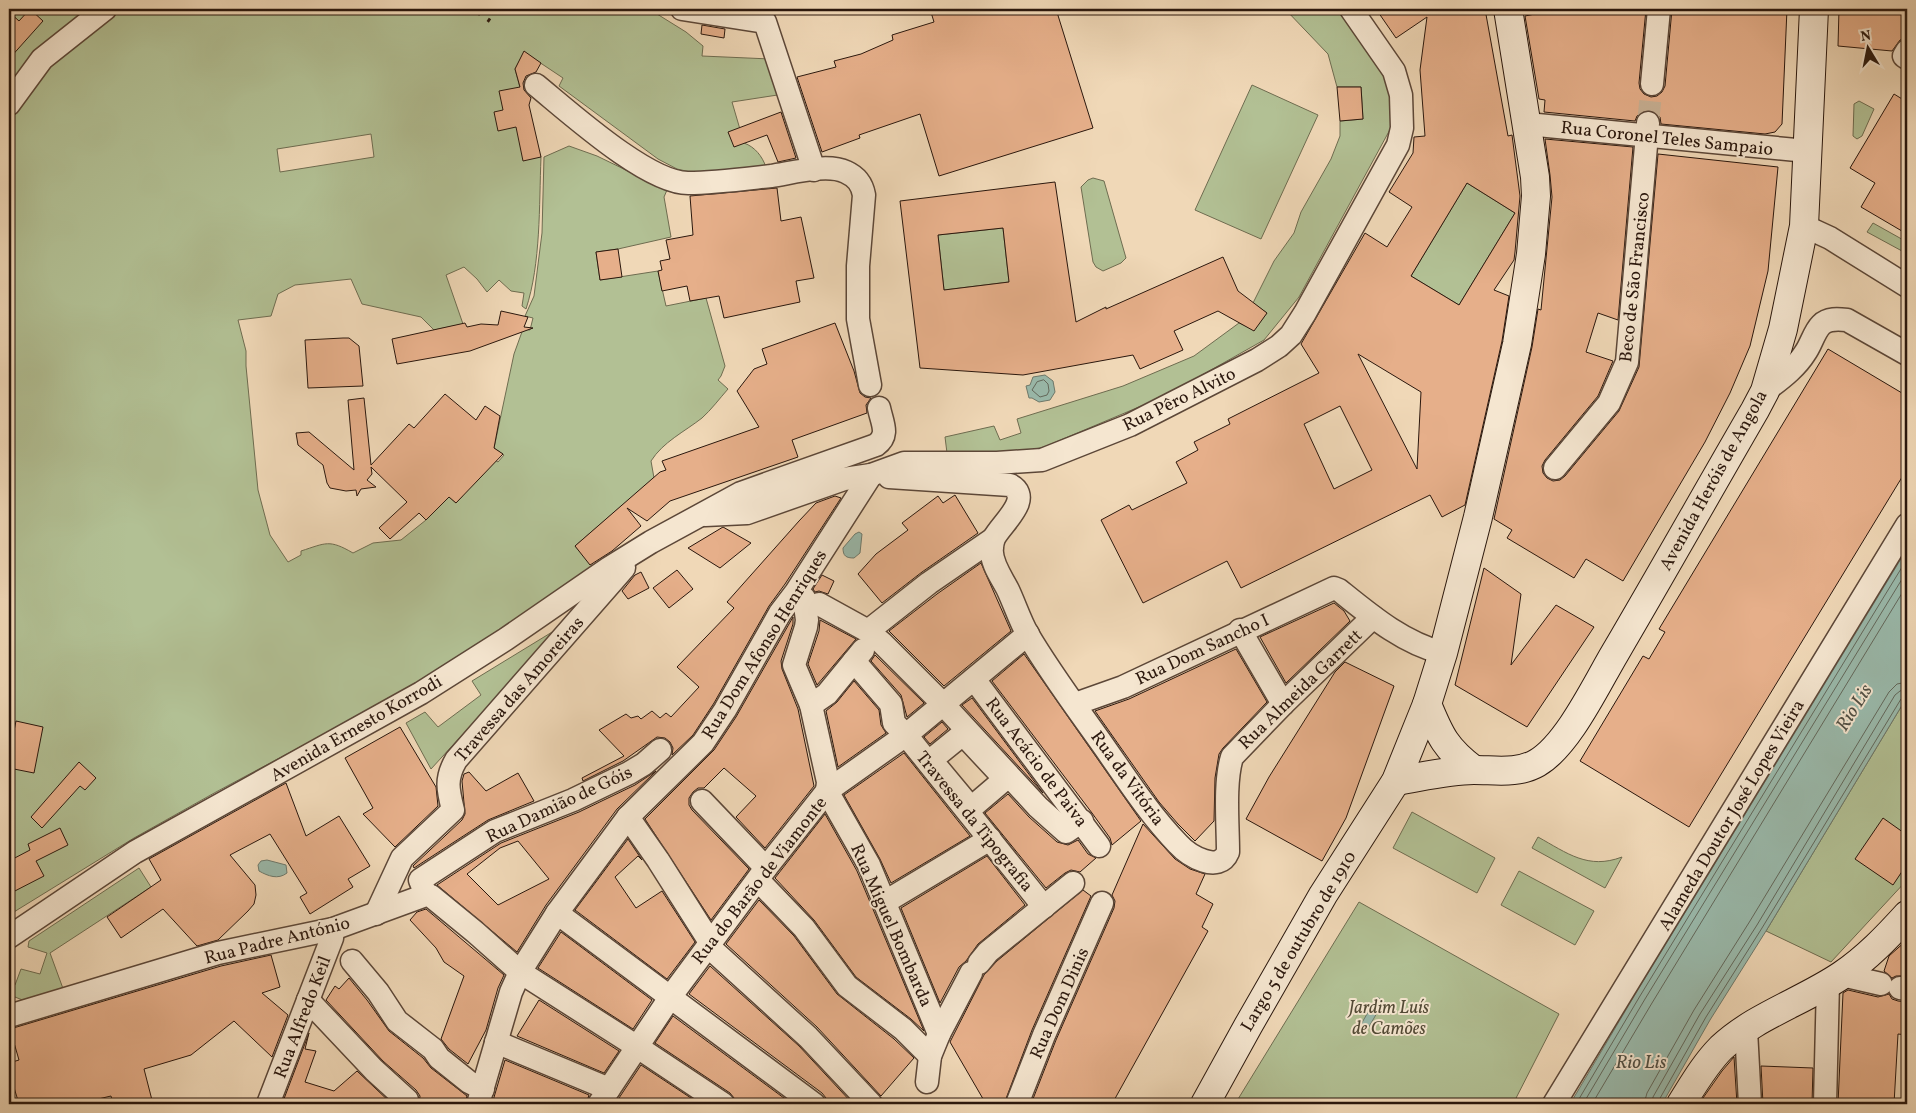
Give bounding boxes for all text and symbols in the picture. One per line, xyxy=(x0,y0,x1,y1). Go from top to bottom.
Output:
north arrow xyxy=(1844,22,1894,72)
text: N xyxy=(1859,26,1873,47)
street label: Rua Coronel Teles Sampaio xyxy=(1559,116,1774,163)
street label: Beco de São Francisco xyxy=(1614,191,1657,363)
street label: Rua Pêro Alvito xyxy=(1119,362,1240,439)
street label: Avenida Heróis de Angola xyxy=(1654,386,1774,576)
street label: Rua Dom Afonso Henriques xyxy=(697,545,834,744)
street label: Rua Dom Sancho I xyxy=(1132,608,1274,692)
street label: Travessa das Amoreiras xyxy=(450,612,591,768)
street label: Rua Almeida Garrett xyxy=(1233,624,1369,756)
street label: Avenida Ernesto Korrodi xyxy=(266,670,447,789)
water label: Rio Lis xyxy=(1830,680,1879,736)
street label: Rua Acácio de Paiva xyxy=(979,693,1093,833)
street label: Alameda Doutor José Lopes Vieira xyxy=(1653,695,1811,936)
street label: Rua da Vitória xyxy=(1084,726,1170,831)
street label: Travessa da Tipografia xyxy=(909,746,1039,898)
street label: Rua Damião de Góis xyxy=(482,760,637,850)
street label: Rua do Barão de Viamonte xyxy=(687,792,834,970)
street label: Rua Miguel Bombarda xyxy=(843,840,938,1011)
street label: Largo 5 de outubro de 1910 xyxy=(1235,847,1363,1037)
street label: Rua Padre António xyxy=(202,911,353,972)
street label: Rua Dom Dinis xyxy=(1025,944,1096,1063)
street label: Rua Alfredo Keil xyxy=(269,953,338,1082)
park label: Jardim Luís de Camões xyxy=(1347,996,1430,1042)
water label: Rio Lis xyxy=(1616,1050,1666,1076)

